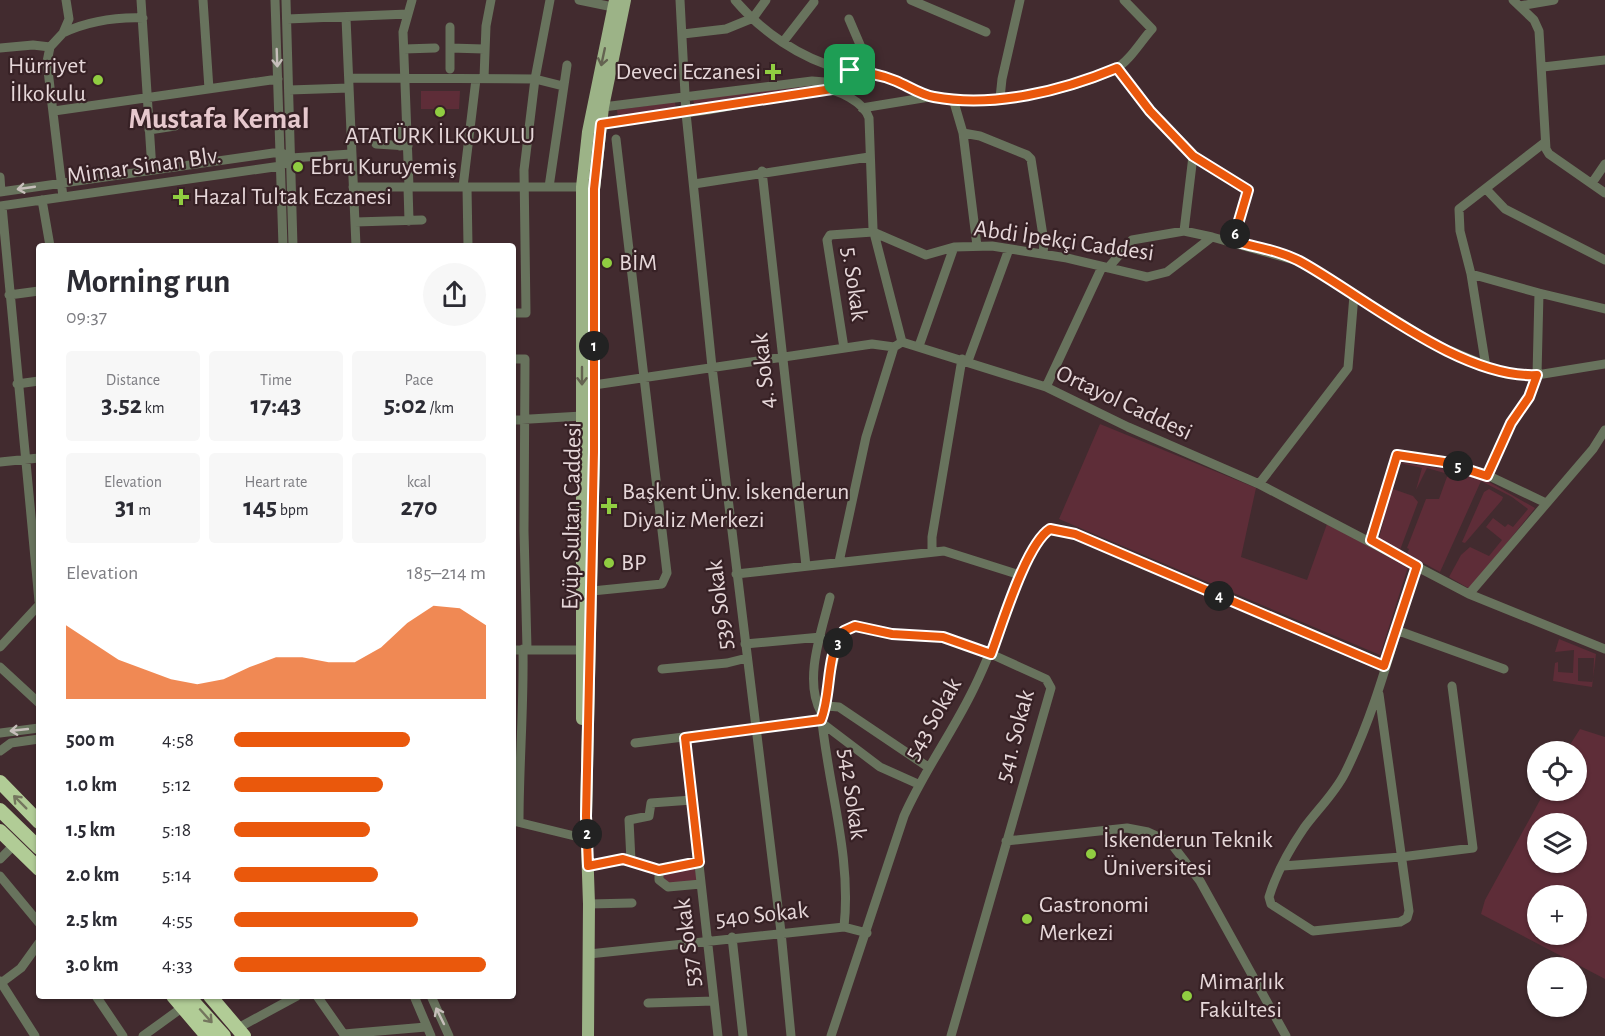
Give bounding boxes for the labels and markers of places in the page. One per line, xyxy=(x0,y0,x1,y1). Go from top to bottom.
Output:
pin xyxy=(824,44,875,95)
place label: Hürriyet İlkokulu xyxy=(8,54,86,106)
place label: Deveci Eczanesi xyxy=(615,60,761,84)
marker: Deveci Eczanesi xyxy=(766,65,780,79)
marker: Hürriyet İlkokulu xyxy=(91,73,105,87)
marker: ATATÜRK İLKOKULU xyxy=(433,105,447,119)
place label: ATATÜRK İLKOKULU xyxy=(345,123,535,148)
place label: Ebru Kuruyemiş xyxy=(310,155,457,179)
marker: Ebru Kuruyemiş xyxy=(291,160,305,174)
place label: Hazal Tultak Eczanesi xyxy=(193,185,392,209)
marker: Hazal Tultak Eczanesi xyxy=(174,190,188,204)
pin: 6 xyxy=(1220,219,1250,249)
place label: BİM xyxy=(619,250,657,275)
marker: BİM xyxy=(600,256,614,270)
pin: 1 xyxy=(579,331,609,361)
pin: 5 xyxy=(1443,451,1473,481)
place label: Başkent Ünv. İskenderun Diyaliz Merkezi xyxy=(622,479,849,532)
marker: Başkent Ünv. İskenderun Diyaliz Merkezi xyxy=(600,497,618,515)
place label: BP xyxy=(621,551,646,575)
marker: BP xyxy=(602,556,616,570)
pin: 4 xyxy=(1204,581,1234,611)
pin: 3 xyxy=(823,628,853,658)
pin: 2 xyxy=(572,819,602,849)
place label: İskenderun Teknik Üniversitesi xyxy=(1103,827,1273,880)
marker: İskenderun Teknik Üniversitesi xyxy=(1084,847,1098,861)
place label: Gastronomi Merkezi xyxy=(1039,893,1149,945)
marker: Gastronomi Merkezi xyxy=(1020,912,1034,926)
place label: Mimarlık Fakültesi xyxy=(1199,970,1284,1022)
marker: Mimarlık Fakültesi xyxy=(1180,989,1194,1003)

